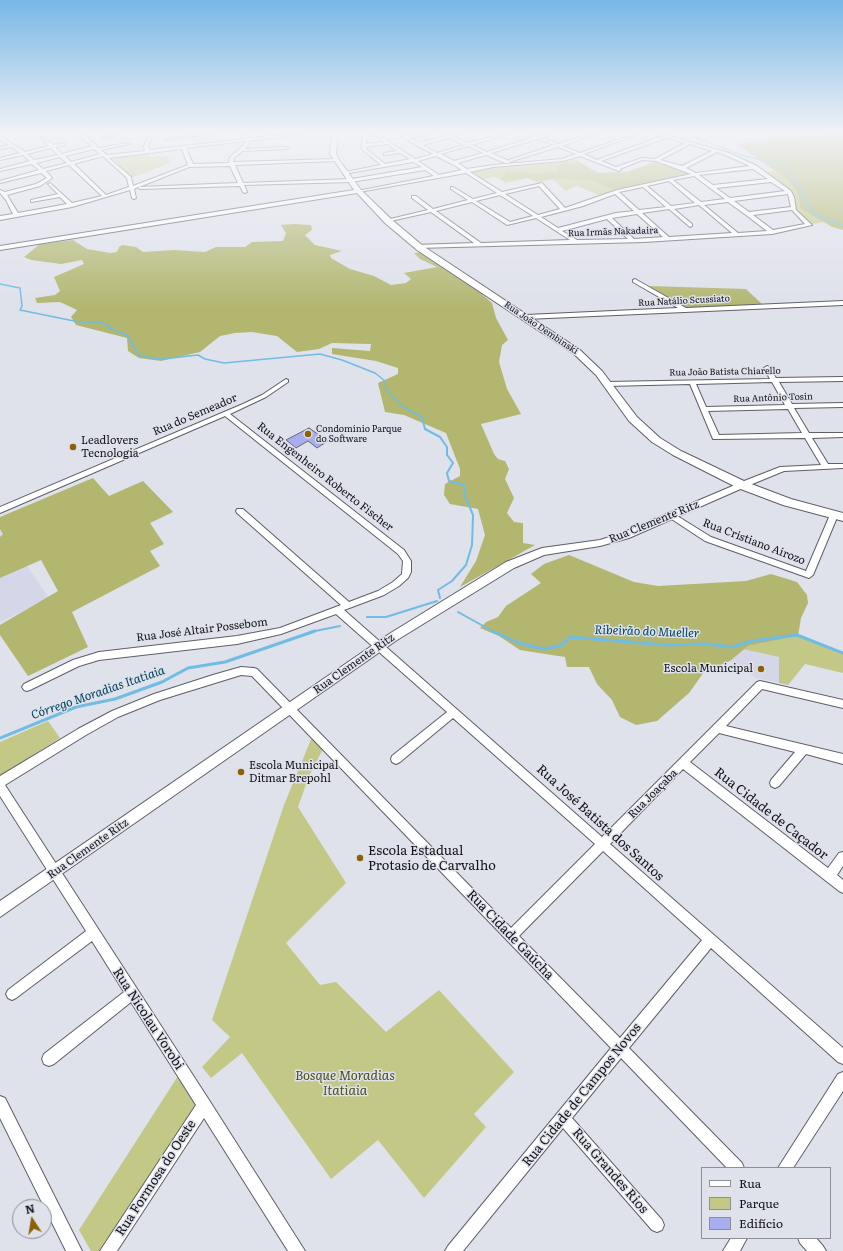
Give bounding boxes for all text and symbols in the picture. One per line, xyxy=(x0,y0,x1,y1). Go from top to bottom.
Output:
street label: Rua Irmãs Nakadaira xyxy=(568,225,658,239)
street label: Rua Natálio Scussiato xyxy=(638,293,730,309)
street label: Rua João Dembinski xyxy=(502,299,580,357)
street label: Rua João Batista Chiarello xyxy=(669,366,781,378)
street label: Rua do Semeador xyxy=(151,391,239,439)
street label: Rua Antônio Tosin xyxy=(733,391,813,405)
street label: Rua Engenheiro Roberto Fischer xyxy=(254,420,396,534)
place label: Condomínio Parque do Software xyxy=(316,424,402,445)
marker: Condomínio Parque do Software xyxy=(303,429,313,439)
place label: Leadlovers Tecnologia xyxy=(81,434,139,460)
marker: Leadlovers Tecnologia xyxy=(68,442,78,452)
street label: Rua Clemente Ritz xyxy=(607,498,701,546)
street label: Rua Cristiano Airozo xyxy=(701,516,807,568)
street label: Rua José Altair Possebom xyxy=(136,615,268,645)
water label: Ribeirão do Mueller xyxy=(594,623,700,641)
street label: Rua Clemente Ritz xyxy=(311,631,397,697)
place label: Escola Municipal xyxy=(664,662,753,676)
water label: Córrego Moradias Itatiaia xyxy=(29,663,167,723)
marker: Escola Municipal xyxy=(756,664,766,674)
place label: Escola Municipal Ditmar Brepohl xyxy=(249,759,338,785)
street label: Rua José Batista dos Santos xyxy=(533,762,667,884)
street label: Rua Cidade de Caçador xyxy=(711,765,831,863)
marker: Escola Municipal Ditmar Brepohl xyxy=(236,767,246,777)
street label: Rua Joaçaba xyxy=(626,767,680,821)
street label: Rua Clemente Ritz xyxy=(45,816,131,882)
place label: Escola Estadual Protasio de Carvalho xyxy=(368,843,496,874)
marker: Escola Estadual Protasio de Carvalho xyxy=(355,853,365,863)
street label: Rua Cidade Gaúcha xyxy=(463,887,557,983)
street label: Rua Nicolau Vorobi xyxy=(109,965,187,1073)
street label: Rua Cidade de Campos Novos xyxy=(519,1020,645,1170)
park label: Bosque Moradias Itatiaia xyxy=(295,1068,395,1099)
street label: Rua Formosa do Oeste xyxy=(113,1117,199,1239)
street label: Rua Grandes Rios xyxy=(569,1125,651,1217)
legend xyxy=(701,1167,831,1239)
text: Rua xyxy=(739,1174,761,1192)
text: Parque xyxy=(739,1194,779,1212)
north arrow xyxy=(12,1199,52,1239)
text: N xyxy=(24,1199,36,1217)
text: Edifício xyxy=(739,1214,783,1232)

